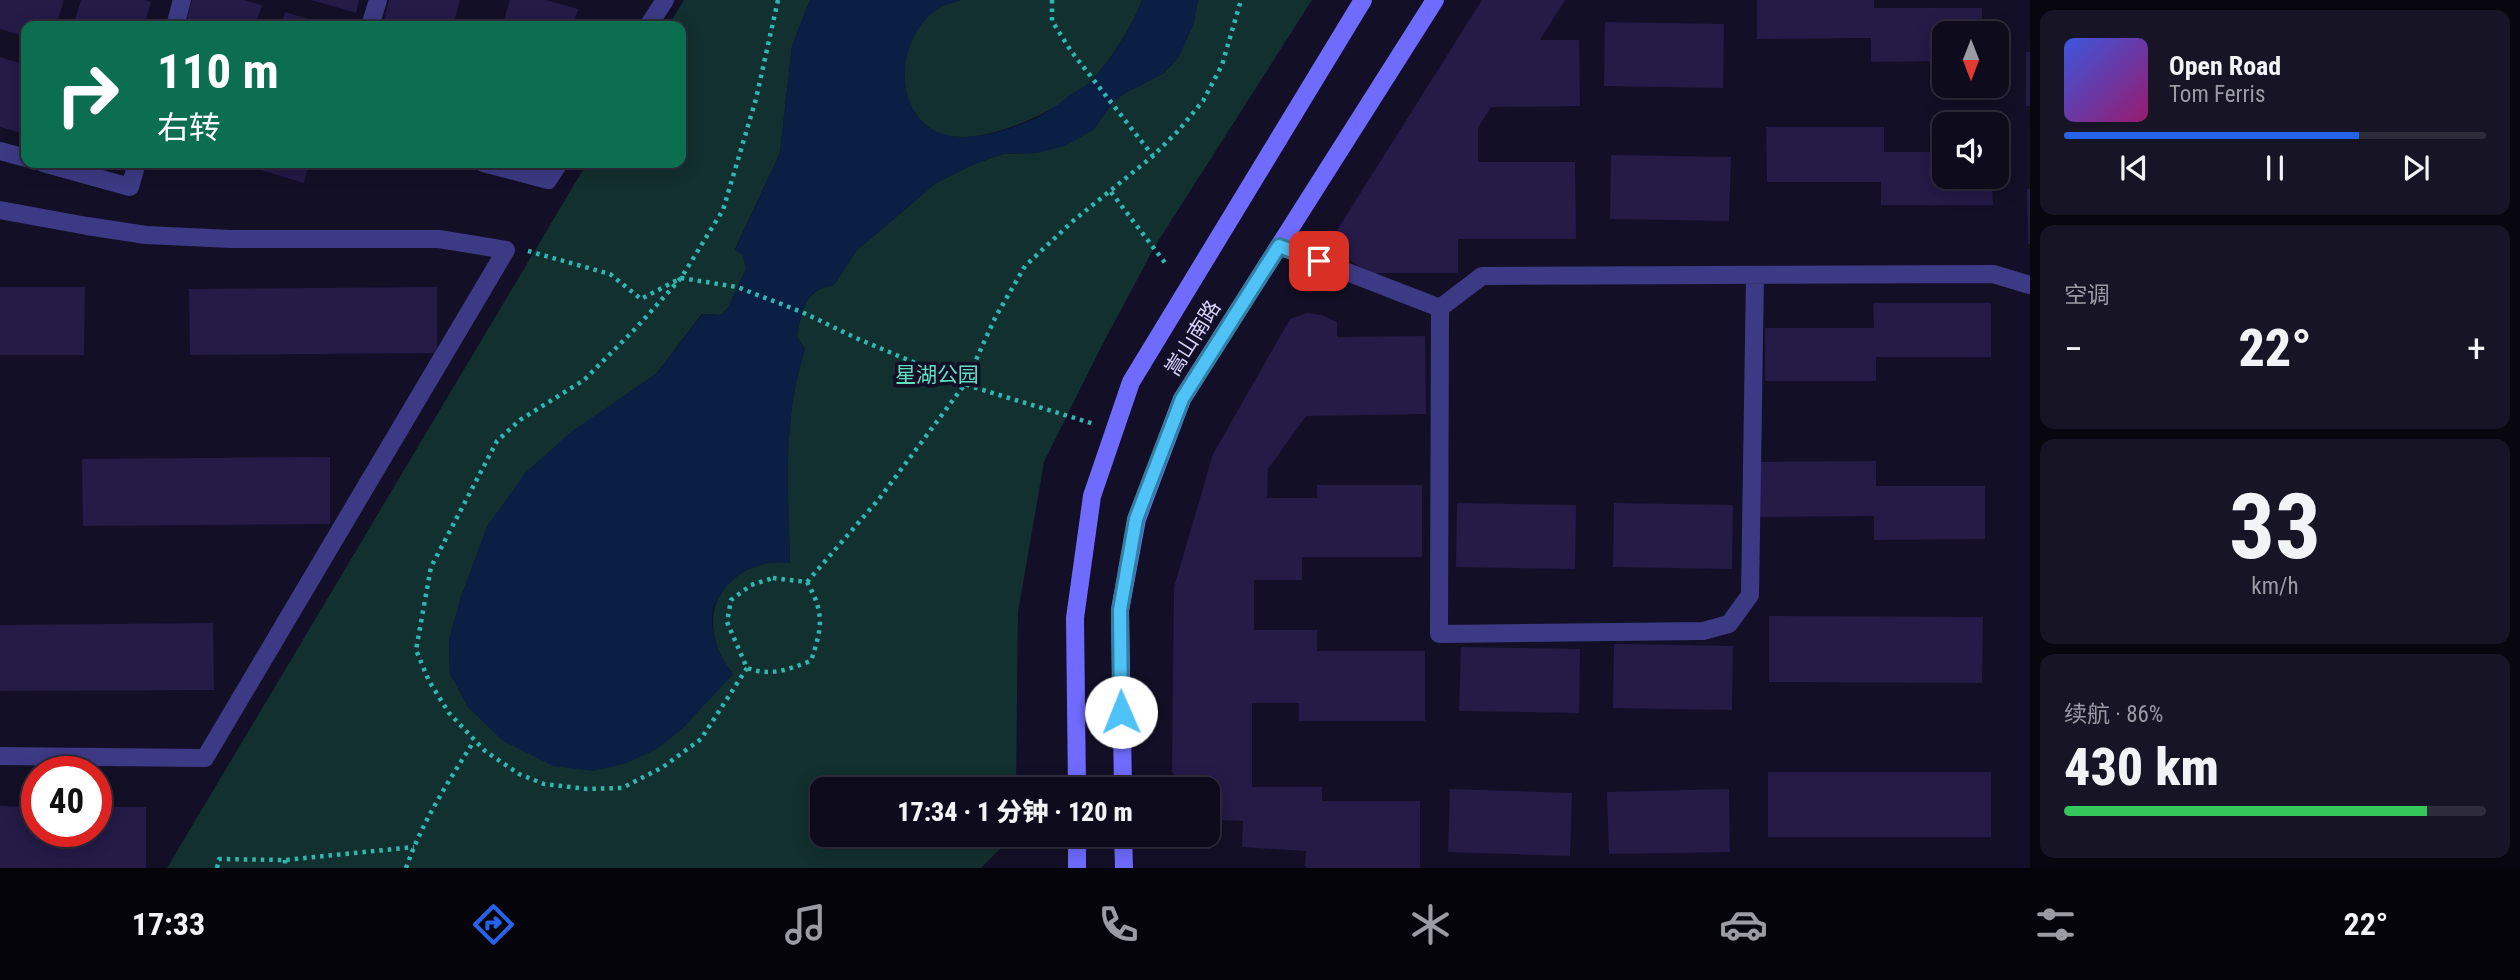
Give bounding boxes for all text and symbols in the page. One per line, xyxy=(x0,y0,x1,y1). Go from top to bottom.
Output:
north arrow xyxy=(1932,21,2009,98)
map controls xyxy=(1932,21,2009,189)
text: 110 m xyxy=(157,43,279,100)
icon: right xyxy=(42,49,133,140)
text: Open Road xyxy=(2169,51,2281,81)
text: Tom Ferris xyxy=(2169,81,2265,108)
text: 右转 xyxy=(157,109,221,147)
button: sound xyxy=(1932,112,2009,189)
icon: previous xyxy=(2115,149,2153,187)
icon: pause xyxy=(2256,149,2294,187)
icon: next xyxy=(2397,149,2435,187)
pin xyxy=(1289,231,1349,291)
icon: arrive xyxy=(1300,242,1338,280)
text: 空调 xyxy=(2064,282,2110,309)
street label: 嵩山南路 xyxy=(1161,296,1225,380)
text: 22° xyxy=(2238,318,2312,379)
text: − xyxy=(2064,327,2083,371)
text: + xyxy=(2467,327,2486,371)
park label: 星湖公园 xyxy=(895,363,979,387)
text: 33 xyxy=(2229,474,2321,580)
text: km/h xyxy=(2251,573,2299,600)
position arrow xyxy=(1084,675,1158,749)
text: 续航 · 86% xyxy=(2064,701,2163,728)
text: 430 km xyxy=(2064,737,2219,798)
speed limit sign: 40 xyxy=(21,756,112,847)
text: 17:34 · 1 分钟 · 120 m xyxy=(897,797,1133,827)
icon: directions xyxy=(469,900,518,949)
icon: music xyxy=(781,900,830,949)
icon: phone xyxy=(1094,900,1143,949)
icon: climate xyxy=(1406,900,1455,949)
icon: car xyxy=(1719,900,1768,949)
icon: filters xyxy=(2031,900,2080,949)
text: 17:33 xyxy=(132,905,205,943)
text: 22° xyxy=(2343,905,2388,943)

